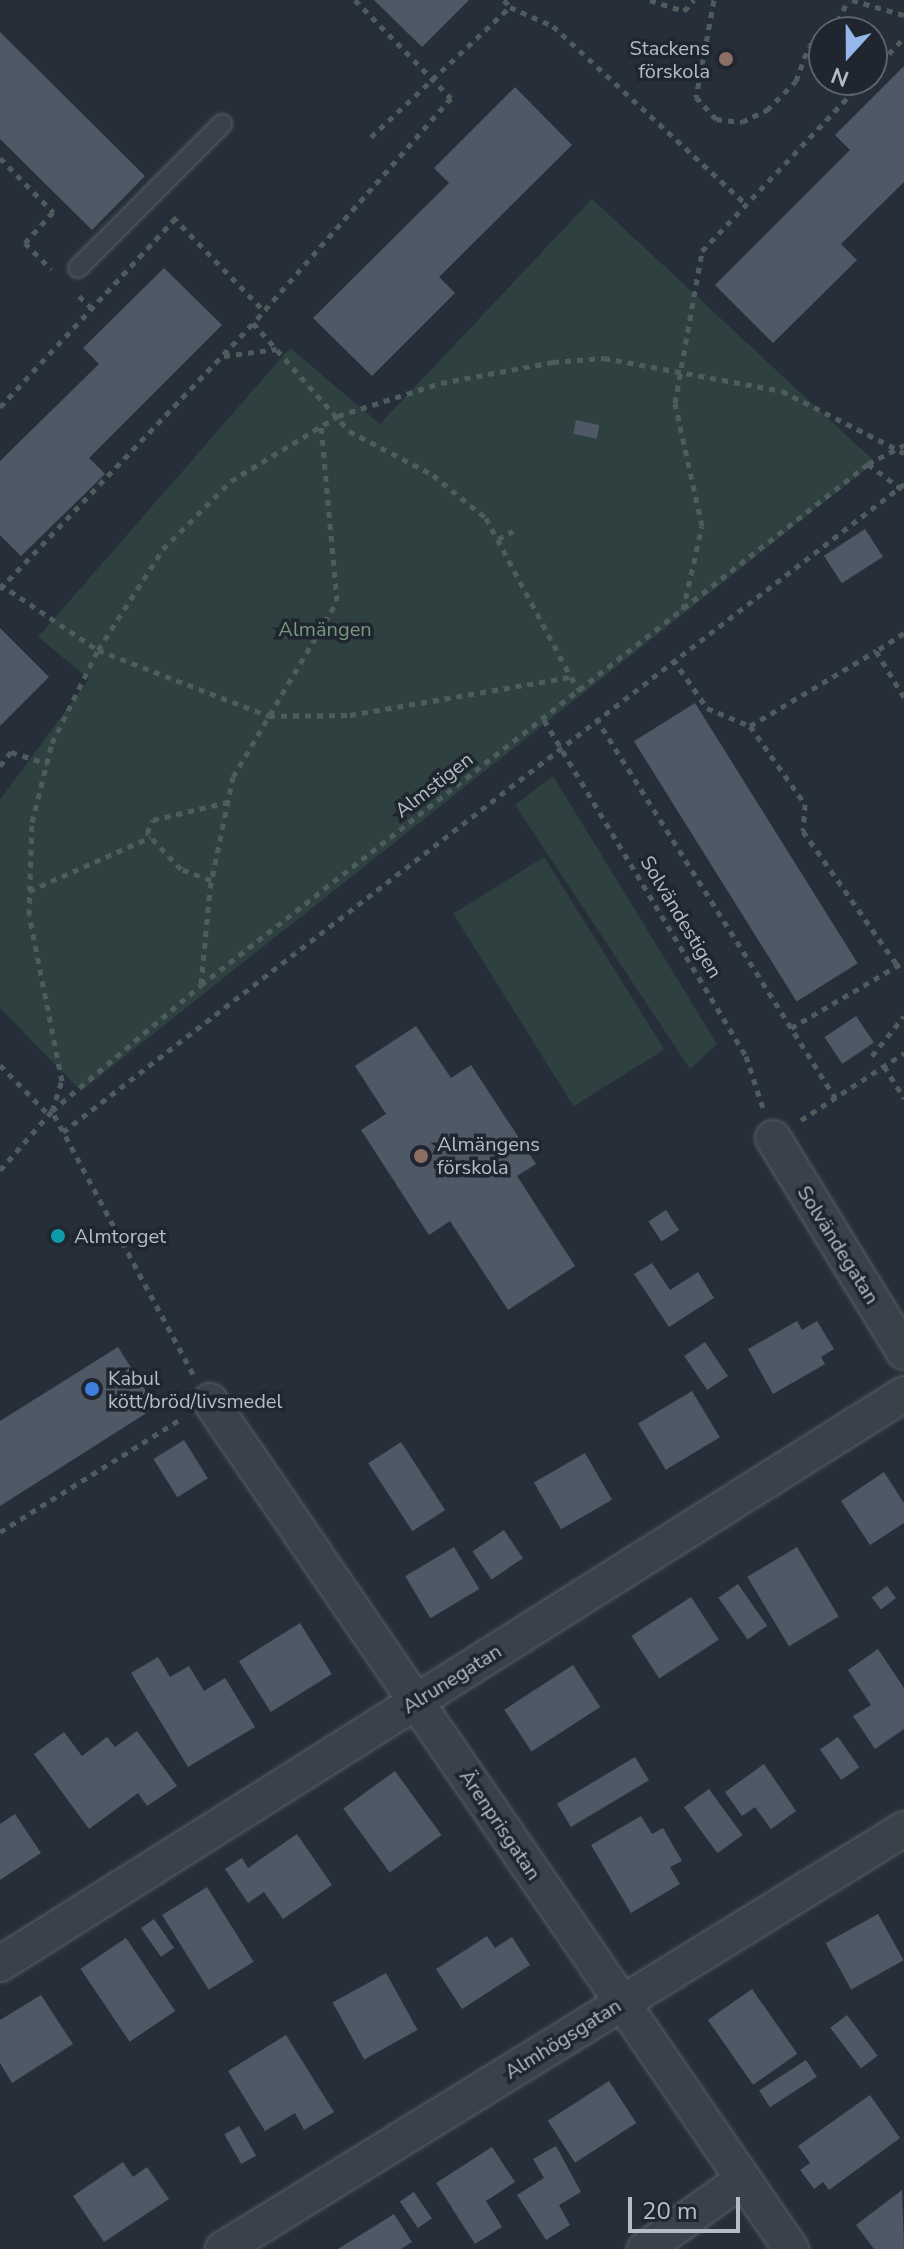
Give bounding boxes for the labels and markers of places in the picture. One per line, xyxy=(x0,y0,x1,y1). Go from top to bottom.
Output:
place label: Stackens förskola xyxy=(630,36,710,83)
marker: Stackens förskola xyxy=(717,50,735,68)
place label: Almängens förskola xyxy=(437,1132,540,1179)
marker: Almängens förskola xyxy=(412,1147,430,1165)
place label: Almtorget xyxy=(74,1224,166,1248)
marker: Almtorget xyxy=(49,1227,67,1245)
place label: Kabul kött/bröd/livsmedel xyxy=(108,1366,282,1413)
marker: Kabul kött/bröd/livsmedel xyxy=(83,1380,101,1398)

